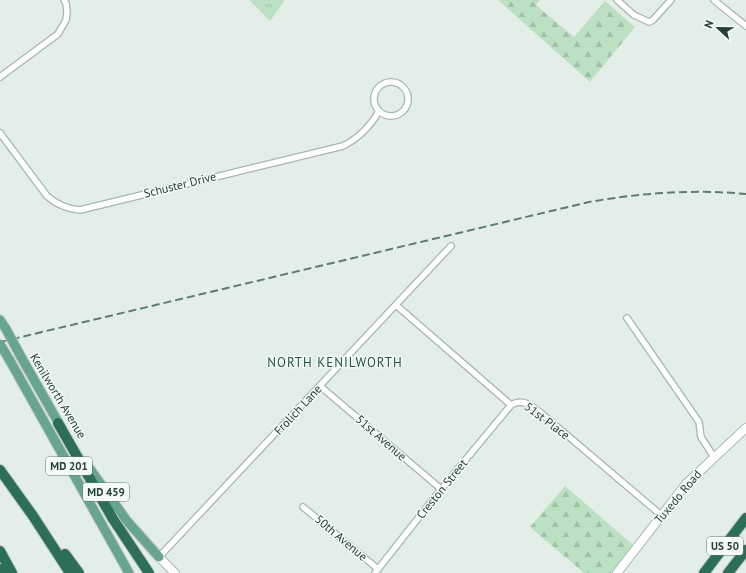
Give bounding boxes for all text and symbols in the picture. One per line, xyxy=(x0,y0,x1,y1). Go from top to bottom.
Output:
north arrow xyxy=(698,8,738,48)
text: N xyxy=(701,18,717,30)
street label: Schuster Drive xyxy=(142,168,218,201)
street label: Kenilworth Avenue xyxy=(27,350,90,441)
district label: NORTH KENILWORTH xyxy=(267,354,403,371)
street label: Frolich Lane xyxy=(271,381,325,438)
street label: 51st Place xyxy=(522,399,573,442)
street label: 51st Avenue xyxy=(353,411,410,464)
street label: Creston Street xyxy=(413,456,470,522)
road number: MD 201 xyxy=(46,457,92,475)
street label: Tuxedo Road xyxy=(651,467,704,527)
road number: MD 459 xyxy=(83,483,129,501)
street label: 50th Avenue xyxy=(312,511,371,564)
road number: US 50 xyxy=(707,537,743,555)

